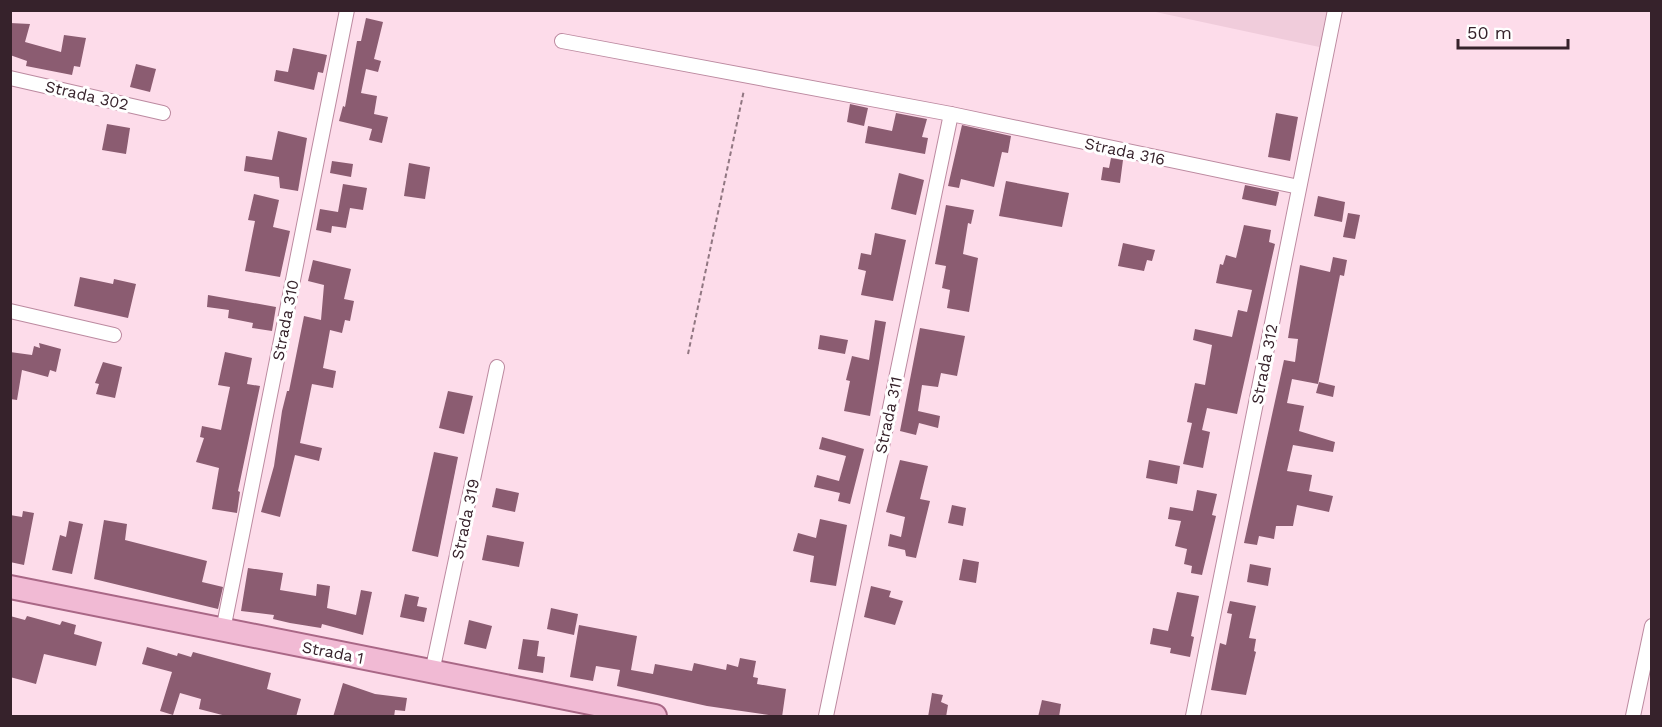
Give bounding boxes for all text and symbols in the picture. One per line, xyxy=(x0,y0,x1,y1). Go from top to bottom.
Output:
scale bar xyxy=(1458,12,1568,50)
text: 50 m xyxy=(1467,22,1512,43)
street label: Strada 302 xyxy=(43,77,130,114)
street label: Strada 316 xyxy=(1083,134,1167,169)
street label: Strada 310 xyxy=(268,278,303,362)
street label: Strada 312 xyxy=(1247,322,1282,406)
street label: Strada 311 xyxy=(871,375,906,455)
street label: Strada 319 xyxy=(448,477,483,561)
street label: Strada 1 xyxy=(300,637,365,668)

